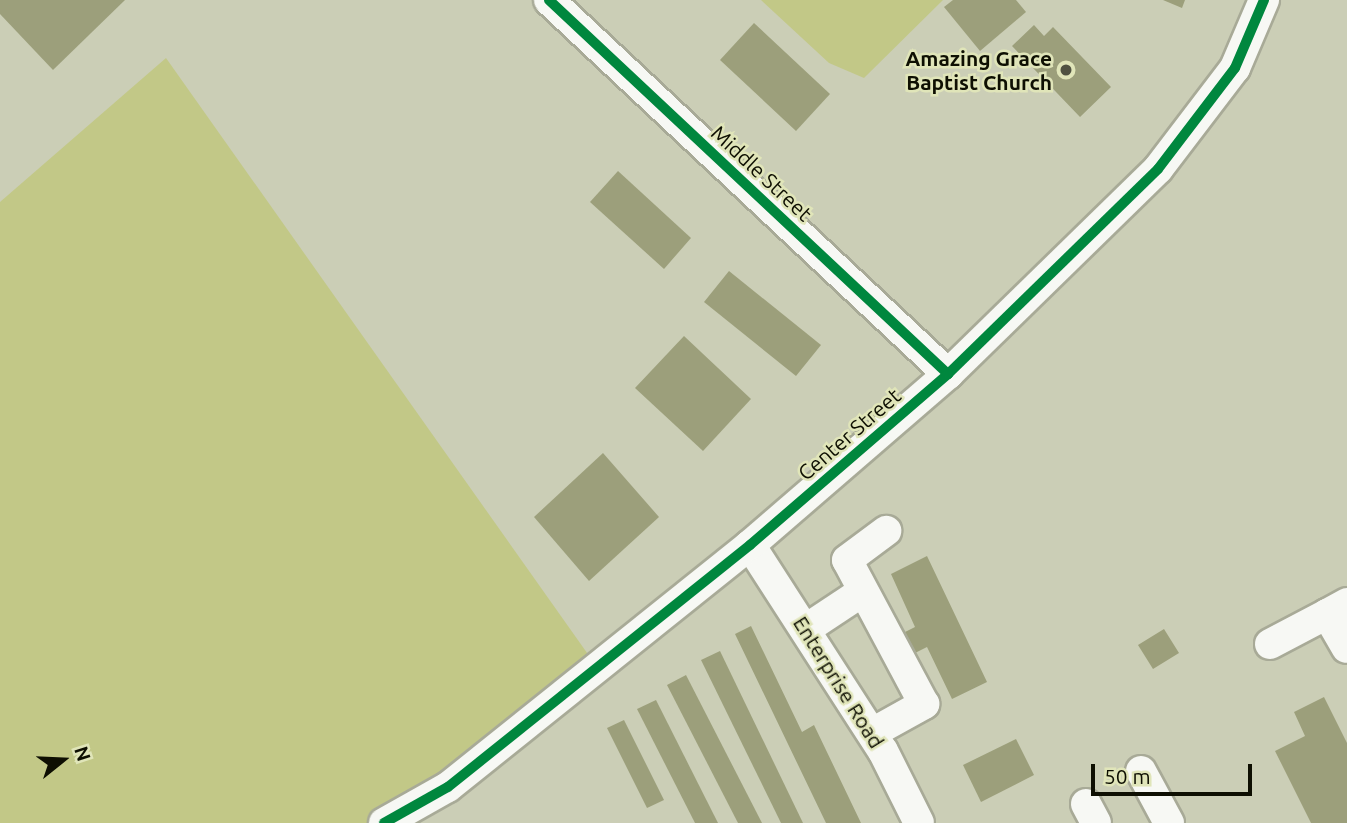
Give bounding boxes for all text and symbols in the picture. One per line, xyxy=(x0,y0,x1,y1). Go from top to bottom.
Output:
place label: Amazing Grace Baptist Church xyxy=(906,45,1052,95)
marker: Amazing Grace Baptist Church xyxy=(1058,62,1074,78)
street label: Middle Street xyxy=(706,120,818,226)
street label: Center Street xyxy=(793,383,905,485)
street label: Enterprise Road xyxy=(788,611,890,753)
north arrow xyxy=(28,725,98,795)
text: N xyxy=(70,743,96,764)
scale bar xyxy=(1095,750,1256,794)
text: 50 m xyxy=(1104,764,1151,788)

